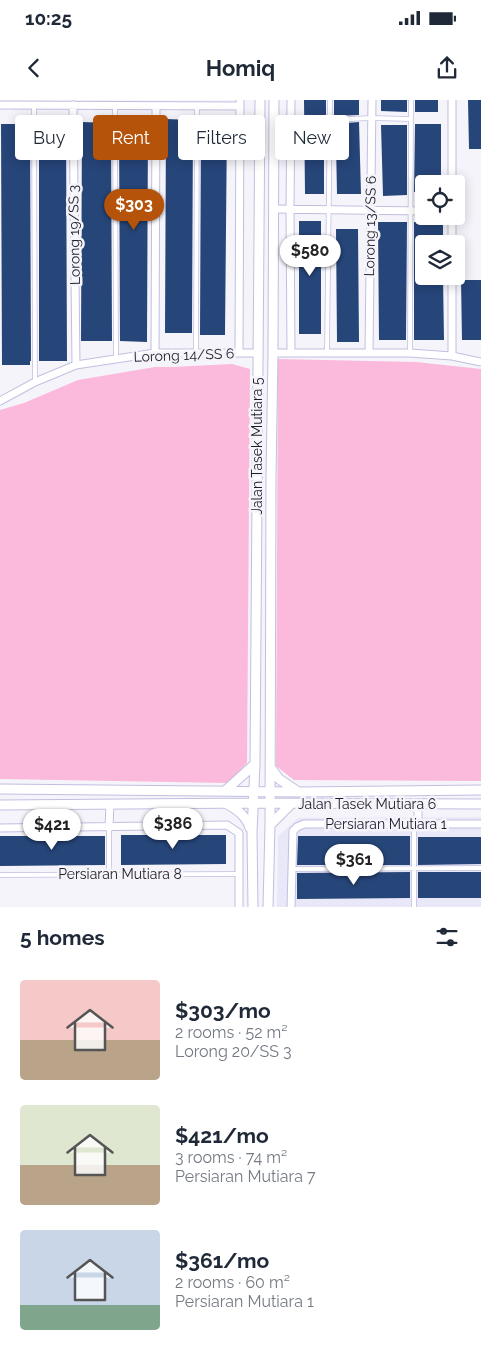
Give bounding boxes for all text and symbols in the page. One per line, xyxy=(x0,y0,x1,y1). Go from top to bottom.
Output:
text: 10:25 xyxy=(25,7,72,29)
icon: back xyxy=(20,54,48,82)
icon: share xyxy=(433,54,461,82)
text: Homiq xyxy=(206,55,275,81)
chip: Buy xyxy=(15,115,83,160)
chip: Rent xyxy=(93,115,168,160)
chip: Filters xyxy=(178,115,265,160)
chip: New xyxy=(275,115,349,160)
map controls xyxy=(415,175,465,285)
button: locate xyxy=(415,175,465,225)
street label: Lorong 13/SS 6 xyxy=(361,176,379,276)
street label: Lorong 19/SS 3 xyxy=(65,185,83,285)
pin: $303 xyxy=(104,188,164,231)
text: $303 xyxy=(115,195,153,214)
pin: $580 xyxy=(280,234,340,277)
button: layers xyxy=(415,235,465,285)
text: $580 xyxy=(291,241,329,260)
street label: Lorong 14/SS 6 xyxy=(133,345,235,365)
street label: Jalan Tasek Mutiara 5 xyxy=(249,377,265,515)
street label: Jalan Tasek Mutiara 6 xyxy=(298,796,436,812)
pin: $421 xyxy=(22,808,82,851)
pin: $386 xyxy=(143,808,203,850)
text: $386 xyxy=(154,814,192,833)
text: $421 xyxy=(34,815,70,834)
street label: Persiaran Mutiara 1 xyxy=(325,816,447,832)
pin: $361 xyxy=(324,844,384,886)
text: $361 xyxy=(336,850,372,869)
street label: Persiaran Mutiara 8 xyxy=(58,866,182,882)
icon: filters xyxy=(433,923,461,951)
text: 5 homes xyxy=(20,925,105,950)
text: $303/mo xyxy=(175,998,271,1023)
icon: home xyxy=(60,1000,120,1060)
text: 2 rooms · 52 m² xyxy=(175,1023,287,1042)
text: Lorong 20/SS 3 xyxy=(175,1042,292,1061)
text: $421/mo xyxy=(175,1123,269,1148)
icon: home xyxy=(60,1125,120,1185)
text: 3 rooms · 74 m² xyxy=(175,1148,287,1167)
text: Persiaran Mutiara 7 xyxy=(175,1167,316,1186)
text: $361/mo xyxy=(175,1248,269,1273)
icon: home xyxy=(60,1250,120,1310)
text: 2 rooms · 60 m² xyxy=(175,1273,290,1292)
text: Persiaran Mutiara 1 xyxy=(175,1292,314,1311)

